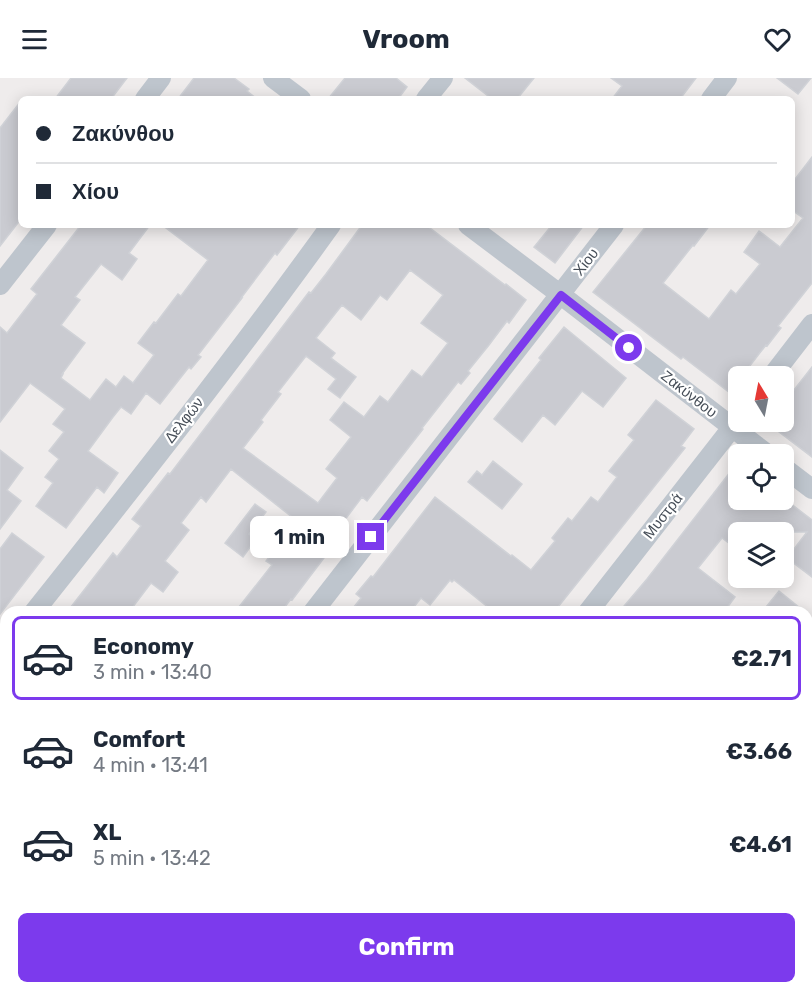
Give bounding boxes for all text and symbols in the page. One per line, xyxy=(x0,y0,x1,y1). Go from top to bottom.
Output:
icon: menu xyxy=(18,23,51,56)
text: Vroom xyxy=(362,23,450,55)
icon: heart xyxy=(761,23,794,56)
text: Ζακύνθου xyxy=(72,120,174,147)
text: Χίου xyxy=(72,178,119,205)
street label: Χίου xyxy=(570,245,602,279)
route start xyxy=(615,334,642,361)
north arrow xyxy=(728,366,794,432)
map controls xyxy=(728,366,794,588)
street label: Ζακύνθου xyxy=(657,367,721,421)
street label: Δελφών xyxy=(161,394,207,446)
button: locate xyxy=(728,444,794,510)
street label: Μυστρά xyxy=(640,489,687,542)
callout: 1 min xyxy=(251,516,350,558)
button: layers xyxy=(728,522,794,588)
route end xyxy=(357,523,384,550)
text: 1 min xyxy=(274,525,325,549)
icon: car xyxy=(21,631,75,685)
text: Economy xyxy=(93,633,194,660)
text: €2.71 xyxy=(731,645,792,672)
text: 3 min · 13:40 xyxy=(93,660,212,684)
icon: car xyxy=(21,724,75,778)
text: Comfort xyxy=(93,726,185,753)
text: €3.66 xyxy=(725,738,792,765)
text: 4 min · 13:41 xyxy=(93,753,208,777)
icon: car xyxy=(21,817,75,871)
text: XL xyxy=(93,819,121,846)
text: €4.61 xyxy=(729,831,792,858)
text: 5 min · 13:42 xyxy=(93,846,211,870)
button: Confirm xyxy=(18,913,795,982)

